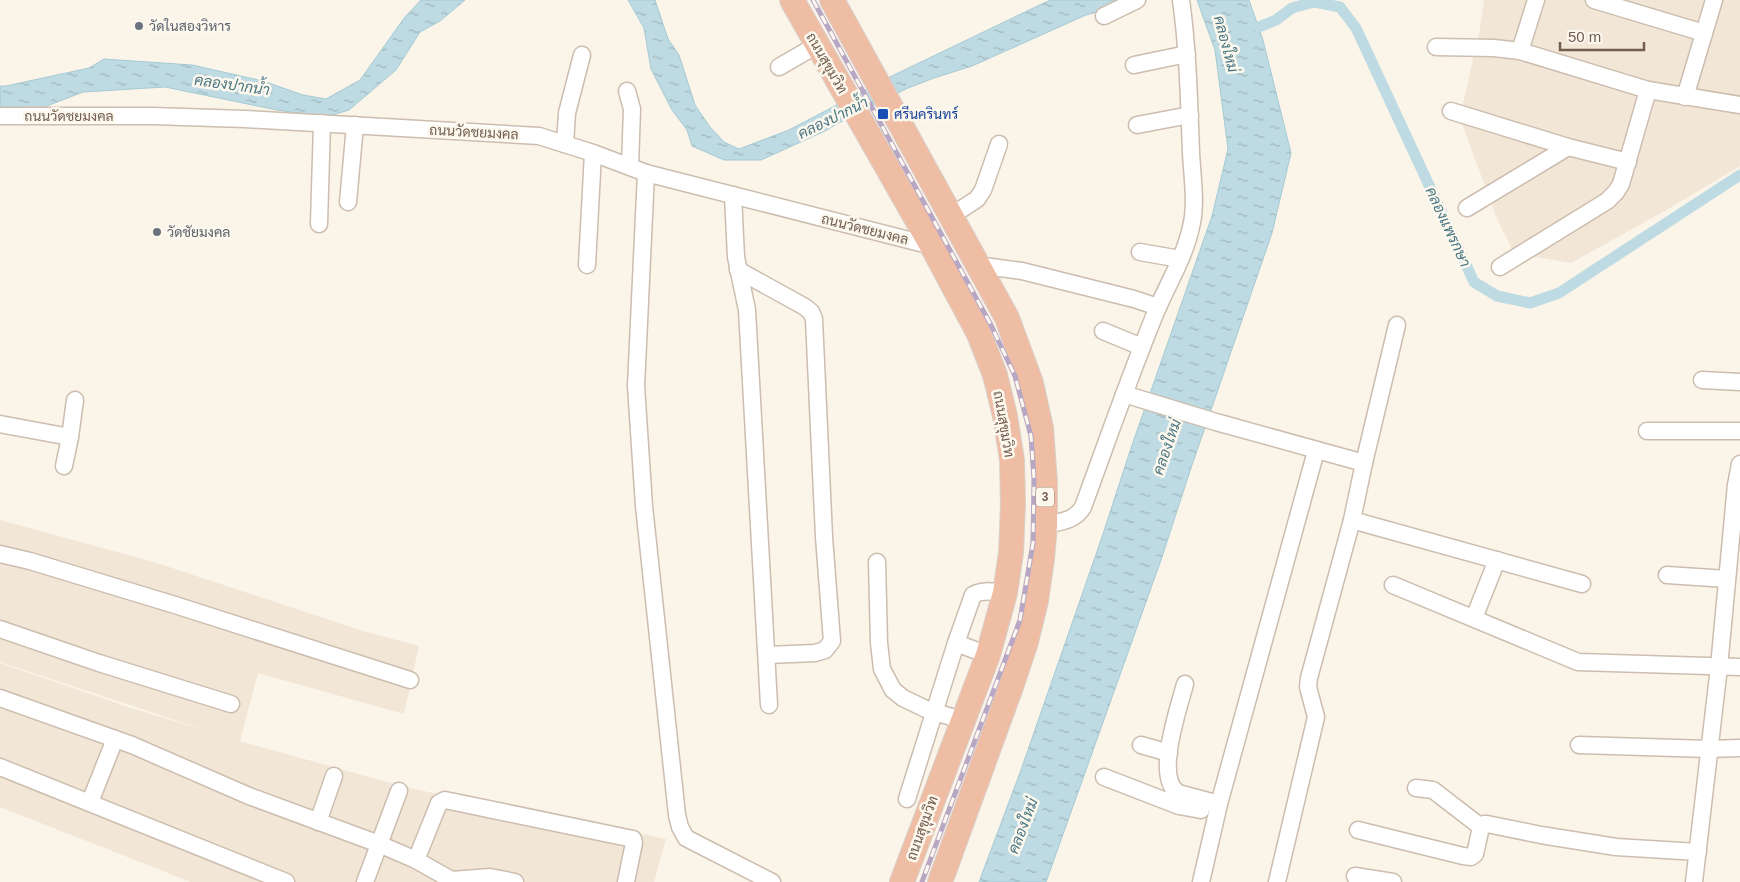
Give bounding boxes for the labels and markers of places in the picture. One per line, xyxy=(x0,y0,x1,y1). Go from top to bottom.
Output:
place label: วัดในสองวิหาร xyxy=(149,18,231,34)
marker: วัดในสองวิหาร xyxy=(133,20,145,32)
place label: ศรีนครินทร์ xyxy=(894,105,958,122)
marker: ศรีนครินทร์ xyxy=(876,107,890,121)
place label: วัดชัยมงคล xyxy=(167,224,230,240)
marker: วัดชัยมงคล xyxy=(151,226,163,238)

